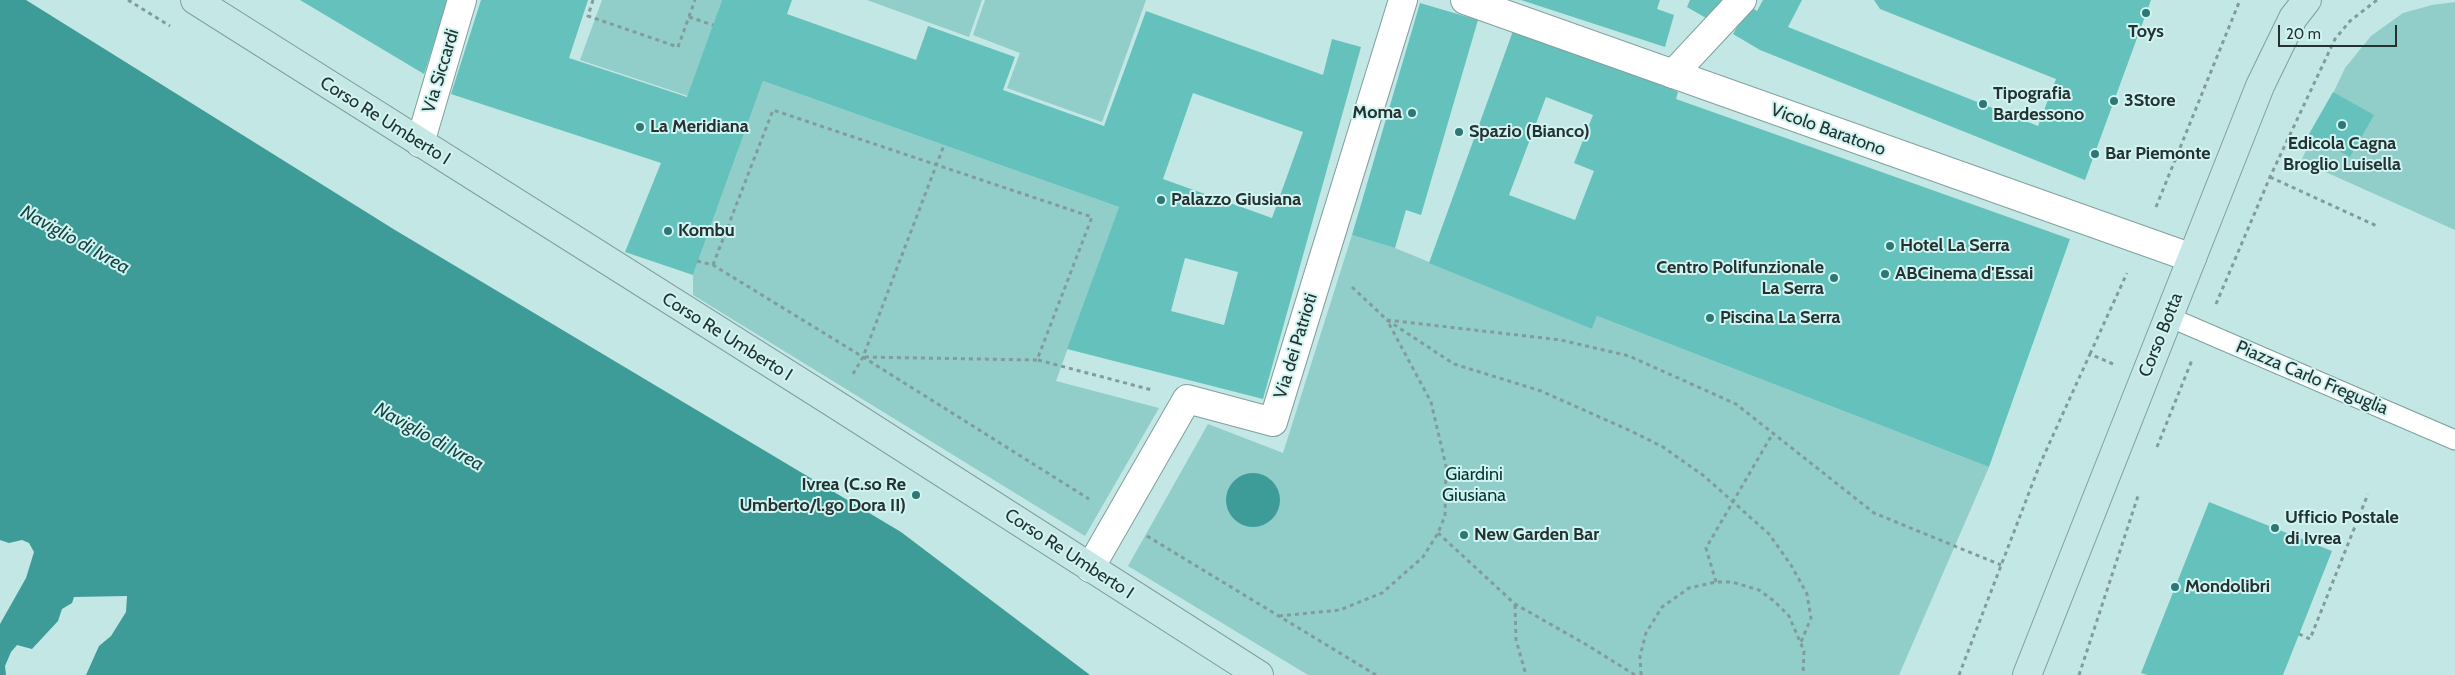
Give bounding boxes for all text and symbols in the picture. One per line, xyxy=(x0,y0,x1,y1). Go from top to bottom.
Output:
marker: Toys xyxy=(2140,7,2152,19)
scale bar xyxy=(2280,15,2399,47)
place label: Toys xyxy=(2128,21,2164,43)
text: 20 m xyxy=(2286,25,2321,43)
street label: Via Siccardi xyxy=(418,26,464,116)
street label: Corso Re Umberto I xyxy=(316,72,454,170)
place label: Tipografia Bardessono xyxy=(1993,83,2084,126)
place label: 3Store xyxy=(2124,90,2175,112)
marker: 3Store xyxy=(2108,95,2120,107)
marker: Tipografia Bardessono xyxy=(1977,98,1989,110)
street label: Vicolo Baratono xyxy=(1767,99,1889,161)
place label: Moma xyxy=(1352,102,1402,124)
marker: Moma xyxy=(1406,107,1418,119)
place label: La Meridiana xyxy=(650,116,749,138)
marker: Edicola Cagna Broglio Luisella xyxy=(2336,119,2348,131)
marker: La Meridiana xyxy=(634,121,646,133)
place label: Spazio (Bianco) xyxy=(1469,121,1590,143)
marker: Spazio (Bianco) xyxy=(1453,126,1465,138)
place label: Edicola Cagna Broglio Luisella xyxy=(2283,133,2401,176)
place label: Bar Piemonte xyxy=(2105,143,2211,165)
marker: Bar Piemonte xyxy=(2089,148,2101,160)
place label: Palazzo Giusiana xyxy=(1171,189,1301,211)
marker: Palazzo Giusiana xyxy=(1155,194,1167,206)
water label: Naviglio di Ivrea xyxy=(17,201,133,279)
place label: Kombu xyxy=(678,220,735,242)
marker: Kombu xyxy=(662,225,674,237)
place label: Hotel La Serra xyxy=(1900,235,2010,257)
marker: Hotel La Serra xyxy=(1884,240,1896,252)
place label: Centro Polifunzionale La Serra xyxy=(1656,257,1824,300)
place label: ABCinema d'Essai xyxy=(1895,263,2033,285)
marker: ABCinema d'Essai xyxy=(1879,268,1891,280)
marker: Centro Polifunzionale La Serra xyxy=(1828,272,1840,284)
street label: Corso Re Umberto I xyxy=(658,288,796,386)
street label: Corso Botta xyxy=(2134,290,2188,380)
street label: Via dei Patrioti xyxy=(1270,291,1322,401)
place label: Piscina La Serra xyxy=(1720,307,1840,329)
marker: Piscina La Serra xyxy=(1704,312,1716,324)
street label: Piazza Carlo Freguglia xyxy=(2233,336,2391,420)
water label: Naviglio di Ivrea xyxy=(371,398,487,476)
park label: Giardini Giusiana xyxy=(1442,464,1506,506)
place label: Ivrea (C.so Re Umberto/l.go Dora II) xyxy=(739,474,906,516)
marker: Ivrea (C.so Re Umberto/l.go Dora II) xyxy=(910,489,922,501)
street label: Corso Re Umberto I xyxy=(1000,504,1138,604)
place label: Ufficio Postale di Ivrea xyxy=(2285,507,2399,550)
marker: Ufficio Postale di Ivrea xyxy=(2269,522,2281,534)
place label: New Garden Bar xyxy=(1474,524,1599,546)
marker: New Garden Bar xyxy=(1458,529,1470,541)
place label: Mondolibri xyxy=(2185,576,2270,598)
marker: Mondolibri xyxy=(2169,581,2181,593)

